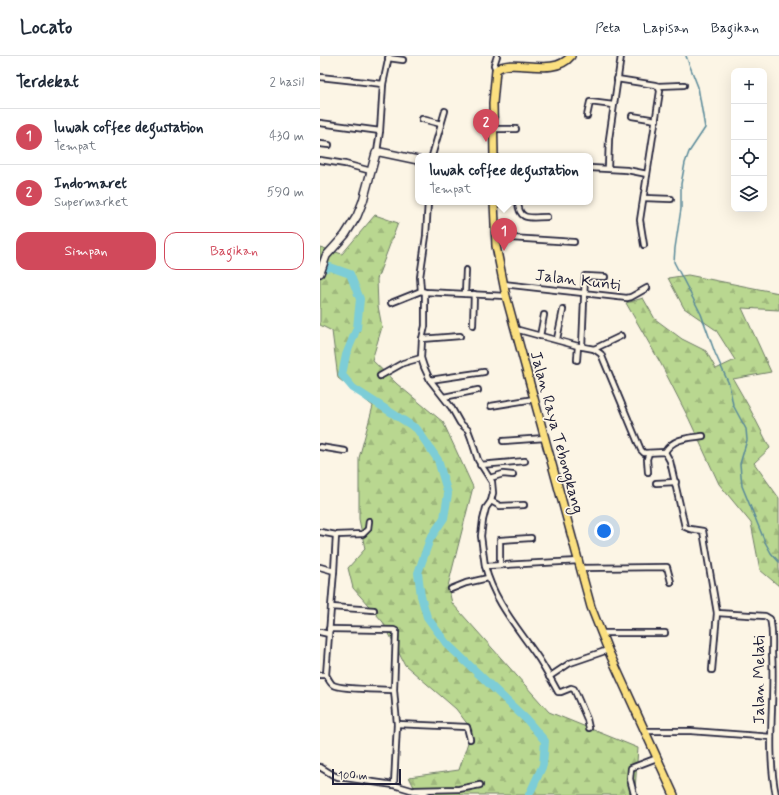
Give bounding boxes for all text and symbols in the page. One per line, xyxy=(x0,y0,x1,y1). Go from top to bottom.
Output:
text: Locato xyxy=(20,15,72,40)
text: Peta xyxy=(595,19,621,37)
text: Lapisan xyxy=(643,19,689,37)
text: Bagikan xyxy=(711,19,759,37)
map controls xyxy=(731,68,767,212)
button: + xyxy=(731,68,767,104)
text: Terdekat xyxy=(16,71,79,93)
text: 2 hasil xyxy=(270,74,304,91)
button: − xyxy=(731,104,767,140)
pin: 2 xyxy=(473,109,499,142)
text: luwak coffee degustation xyxy=(54,118,204,138)
text: 1 xyxy=(26,128,32,145)
text: 430 m xyxy=(269,128,304,145)
text: Tempat xyxy=(54,138,96,155)
button: locate xyxy=(731,140,767,176)
popup xyxy=(415,153,593,205)
text: luwak coffee degustation xyxy=(429,161,579,181)
text: Indomaret xyxy=(54,174,127,194)
button: layers xyxy=(731,176,767,212)
text: Tempat xyxy=(429,181,471,198)
text: 2 xyxy=(26,184,32,201)
text: 590 m xyxy=(267,184,304,201)
text: Supermarket xyxy=(54,194,128,211)
pin: 1 xyxy=(491,218,517,251)
button: Simpan xyxy=(16,232,156,270)
button: Bagikan xyxy=(164,232,304,270)
street label: Jalan Kunti xyxy=(534,265,622,296)
street label: Jalan Raya Tebongkang xyxy=(524,349,588,516)
your location xyxy=(594,521,614,541)
street label: Jalan Melati xyxy=(749,635,770,725)
scale bar xyxy=(332,767,401,786)
text: 100 m xyxy=(338,769,368,783)

